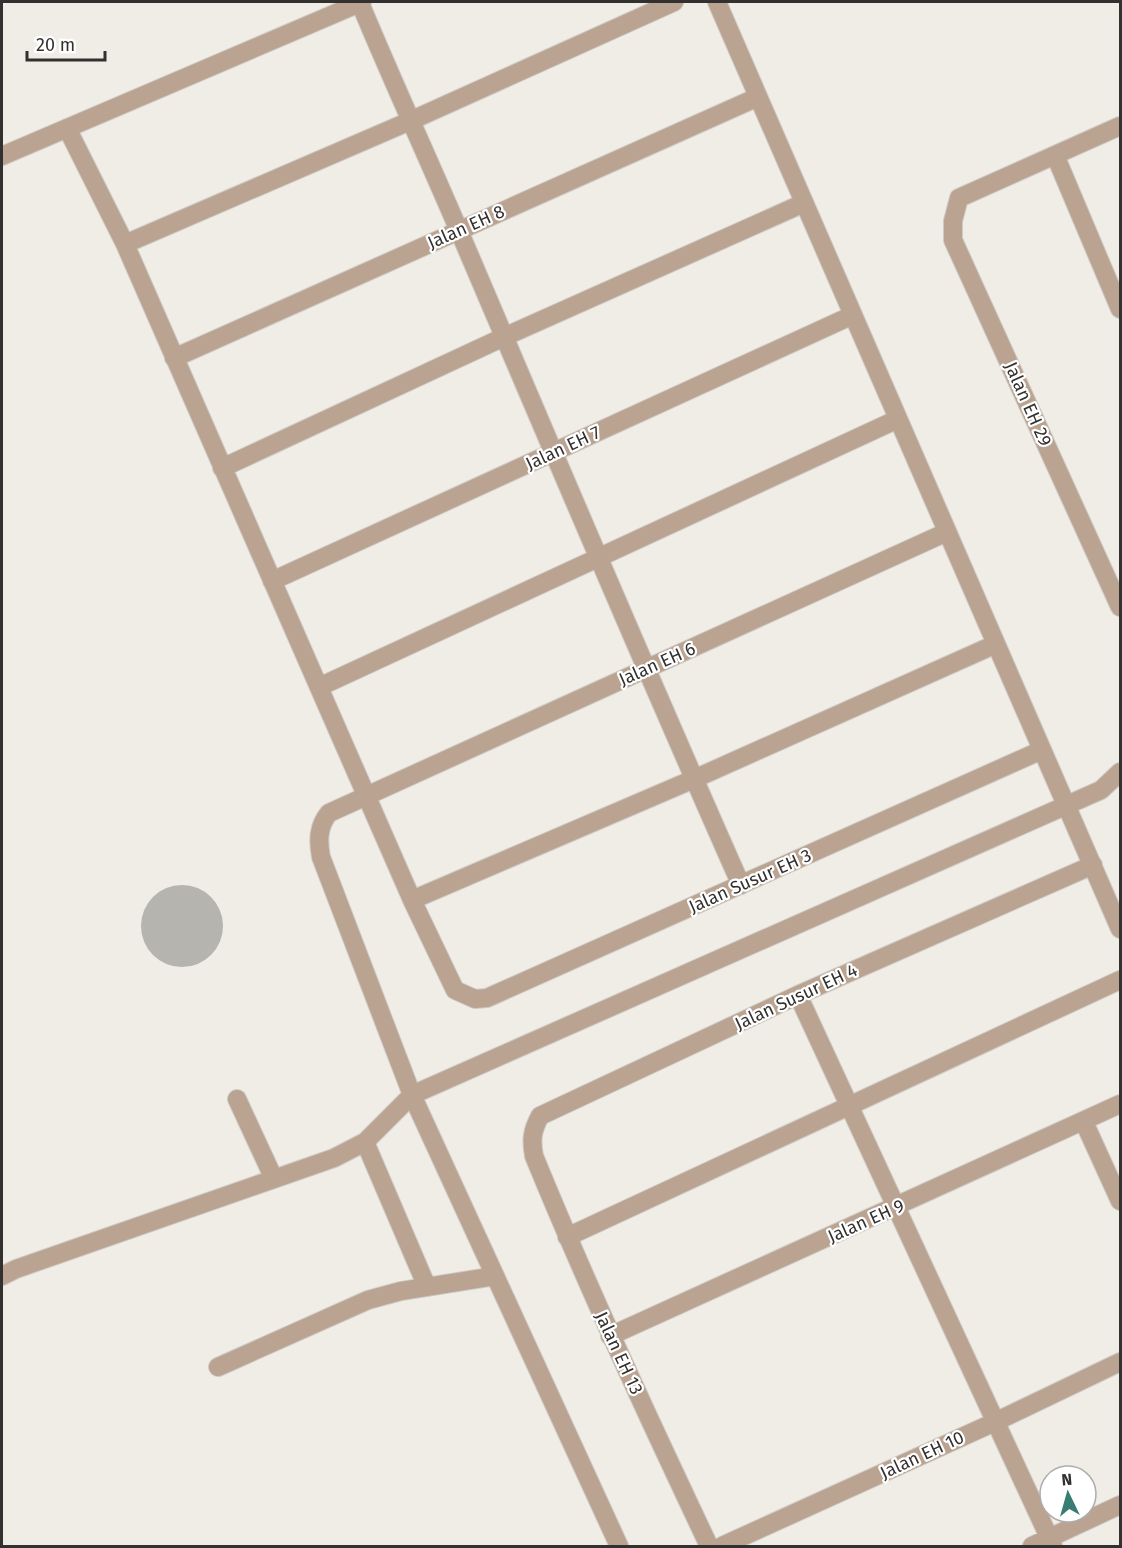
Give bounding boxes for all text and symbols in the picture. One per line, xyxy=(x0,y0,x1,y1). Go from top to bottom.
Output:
scale bar xyxy=(27,24,105,62)
text: 20 m xyxy=(36,34,75,56)
street label: Jalan EH 8 xyxy=(424,200,508,254)
street label: Jalan EH 29 xyxy=(1000,358,1056,450)
street label: Jalan EH 7 xyxy=(522,421,604,475)
street label: Jalan EH 6 xyxy=(615,637,699,691)
street label: Jalan Susur EH 3 xyxy=(685,844,815,918)
street label: Jalan Susur EH 4 xyxy=(731,959,861,1035)
street label: Jalan EH 9 xyxy=(824,1194,908,1248)
street label: Jalan EH 13 xyxy=(590,1308,648,1398)
street label: Jalan EH 10 xyxy=(877,1426,967,1484)
north arrow xyxy=(1038,1464,1098,1524)
text: N xyxy=(1061,1470,1073,1489)

